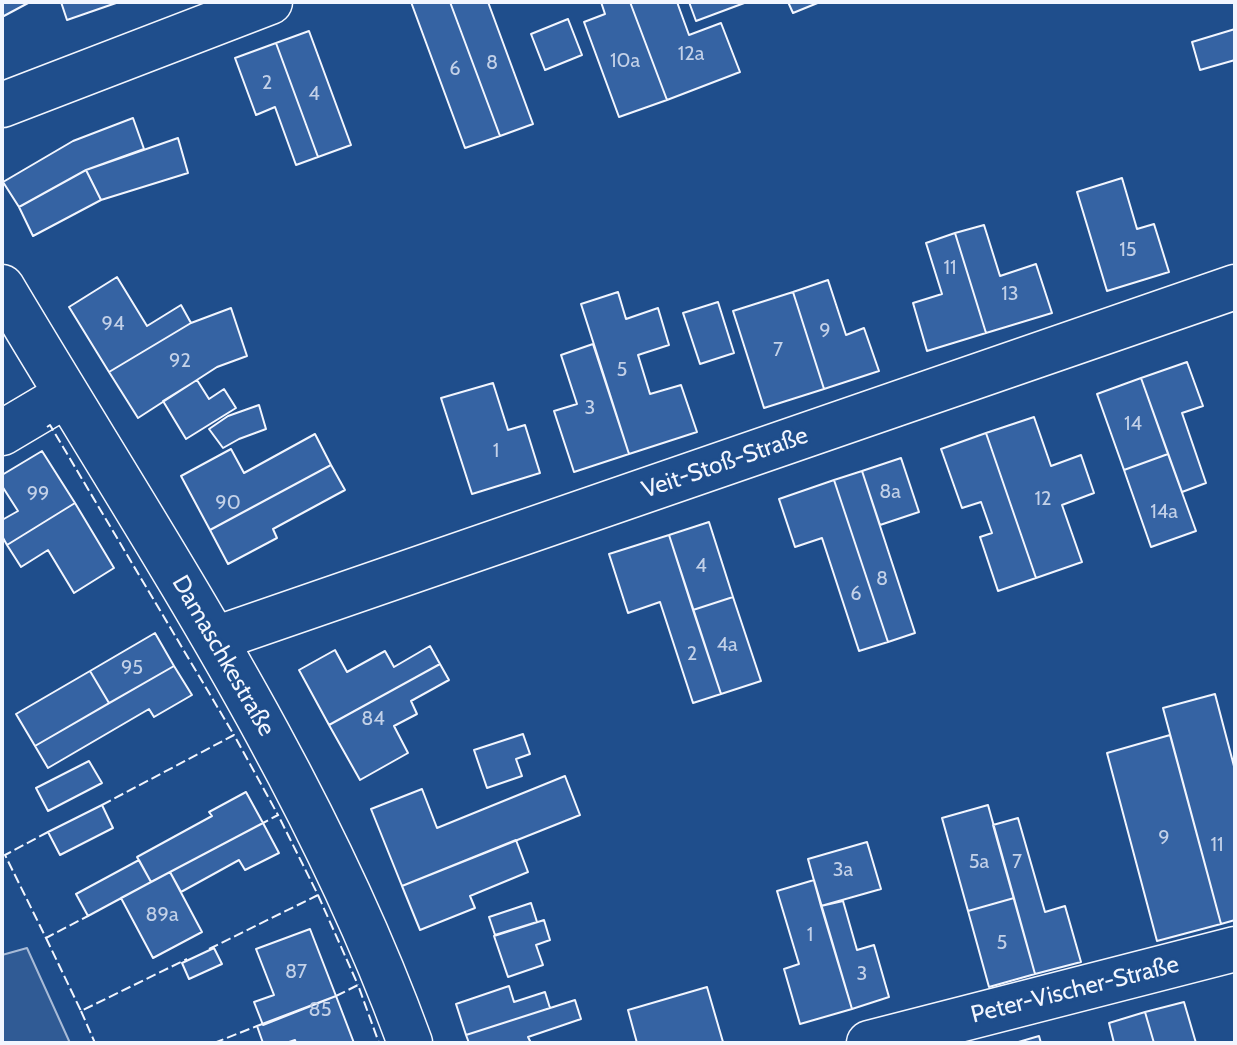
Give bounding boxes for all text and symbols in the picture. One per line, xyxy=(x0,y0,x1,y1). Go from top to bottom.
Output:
house number: 12a xyxy=(678,42,704,66)
house number: 10a xyxy=(610,49,640,73)
house number: 8 xyxy=(486,51,498,75)
house number: 6 xyxy=(449,57,461,81)
house number: 2 xyxy=(262,71,272,95)
house number: 4 xyxy=(308,82,320,106)
house number: 15 xyxy=(1119,238,1137,262)
house number: 11 xyxy=(943,256,957,280)
house number: 13 xyxy=(1001,282,1019,306)
house number: 94 xyxy=(102,312,124,336)
house number: 9 xyxy=(819,319,831,343)
house number: 7 xyxy=(773,338,783,362)
house number: 92 xyxy=(169,349,191,373)
house number: 5 xyxy=(617,358,627,382)
house number: 3 xyxy=(585,396,595,420)
house number: 14 xyxy=(1124,412,1142,436)
street label: Veit-Stoß-Straße xyxy=(638,421,812,505)
house number: 1 xyxy=(493,439,499,463)
house number: 8a xyxy=(879,480,901,504)
house number: 99 xyxy=(27,482,49,506)
house number: 12 xyxy=(1035,487,1051,511)
house number: 90 xyxy=(215,491,241,515)
house number: 14a xyxy=(1150,500,1178,524)
house number: 4 xyxy=(695,554,707,578)
house number: 8 xyxy=(876,567,888,591)
street label: Damaschkestraße xyxy=(165,571,281,741)
house number: 6 xyxy=(850,582,862,606)
house number: 4a xyxy=(716,633,738,657)
house number: 2 xyxy=(687,642,697,666)
house number: 95 xyxy=(121,656,143,680)
house number: 84 xyxy=(361,707,385,731)
house number: 9 xyxy=(1158,826,1170,850)
house number: 11 xyxy=(1210,833,1224,857)
house number: 5a xyxy=(969,850,989,874)
house number: 7 xyxy=(1012,850,1022,874)
house number: 3a xyxy=(833,858,853,882)
house number: 89a xyxy=(145,903,179,927)
house number: 1 xyxy=(807,923,813,947)
house number: 5 xyxy=(997,931,1007,955)
street label: Peter-Vischer-Straße xyxy=(968,950,1182,1030)
house number: 87 xyxy=(285,960,307,984)
house number: 3 xyxy=(857,962,867,986)
house number: 85 xyxy=(309,998,331,1022)

